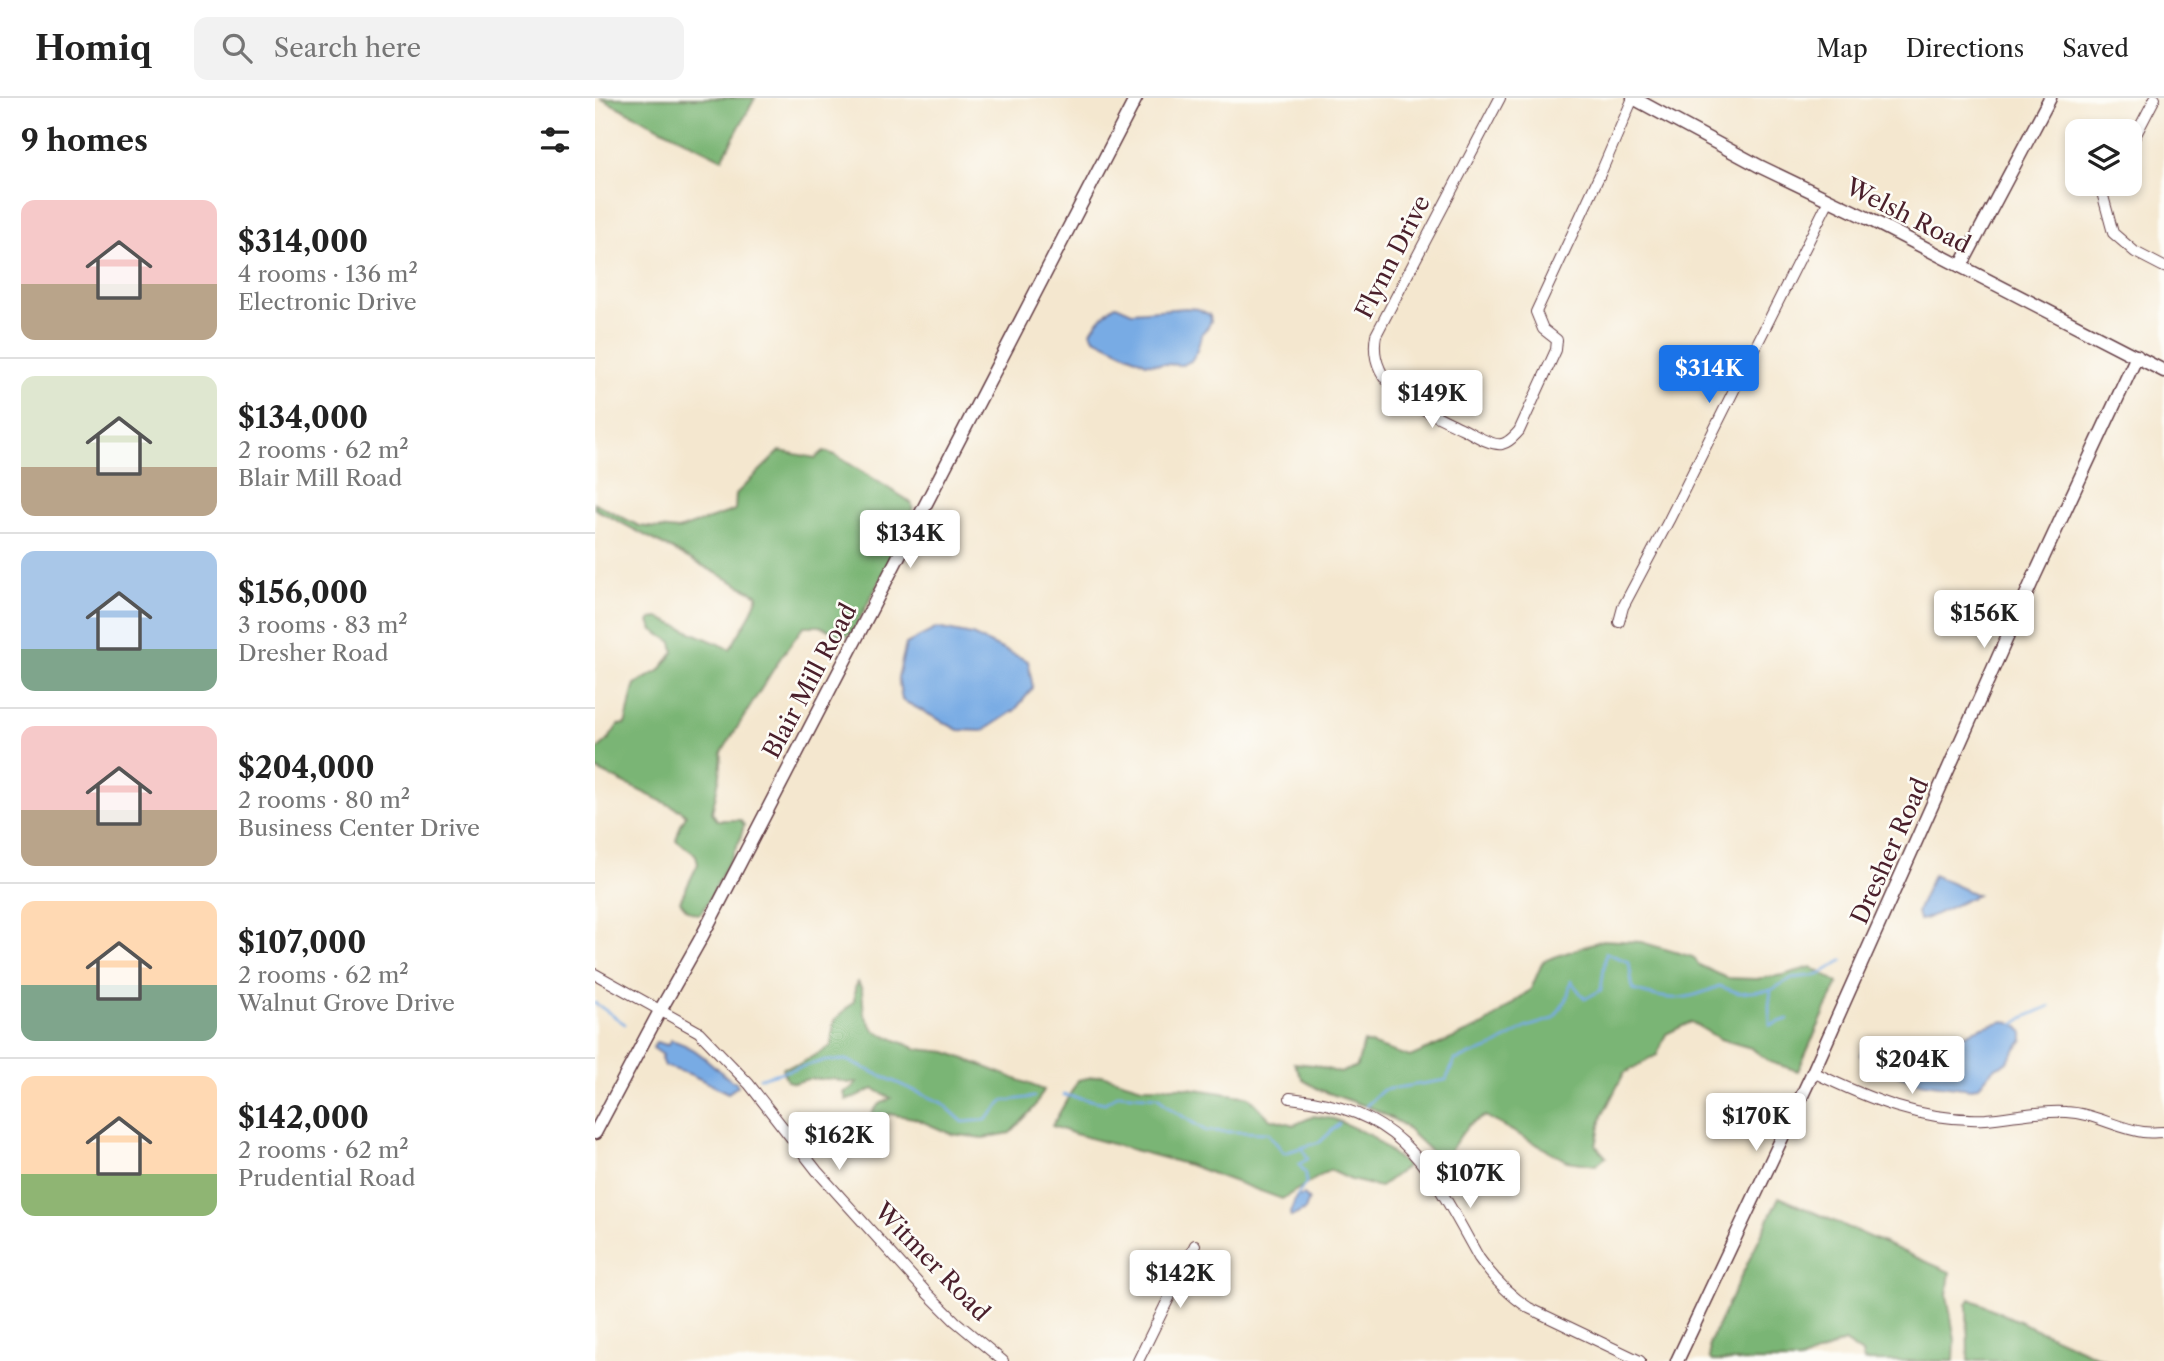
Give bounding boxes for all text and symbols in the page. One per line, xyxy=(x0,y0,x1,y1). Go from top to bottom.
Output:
search box xyxy=(194,17,684,80)
text: Homiq xyxy=(35,28,152,69)
icon: search xyxy=(218,29,256,67)
text: Search here xyxy=(274,32,421,64)
text: Map xyxy=(1816,34,1868,63)
text: Directions xyxy=(1906,34,2024,63)
text: Saved xyxy=(2062,34,2129,63)
map controls xyxy=(2065,119,2142,196)
button: layers xyxy=(2065,119,2142,196)
icon: filters xyxy=(536,121,574,159)
text: 9 homes xyxy=(21,122,148,159)
street label: Welsh Road xyxy=(1840,171,1976,260)
street label: Flynn Drive xyxy=(1349,190,1436,323)
text: $314,000 xyxy=(238,223,368,260)
icon: home xyxy=(77,228,161,312)
text: 4 rooms · 136 m² xyxy=(238,260,418,288)
text: Electronic Drive xyxy=(238,288,417,316)
pin: $314K xyxy=(1660,345,1758,405)
text: $314K xyxy=(1675,354,1743,382)
pin: $149K xyxy=(1383,370,1481,430)
text: $149K xyxy=(1398,379,1466,407)
text: $134,000 xyxy=(238,399,368,436)
icon: home xyxy=(77,404,161,488)
text: 2 rooms · 62 m² xyxy=(238,436,409,464)
text: Blair Mill Road xyxy=(238,464,402,492)
pin: $134K xyxy=(861,510,959,570)
text: $134K xyxy=(876,519,944,547)
text: $156,000 xyxy=(238,574,368,611)
icon: home xyxy=(77,579,161,663)
pin: $156K xyxy=(1935,590,2033,650)
street label: Blair Mill Road xyxy=(757,598,863,763)
text: $156K xyxy=(1950,599,2018,627)
text: 3 rooms · 83 m² xyxy=(238,611,408,639)
text: Dresher Road xyxy=(238,639,388,667)
text: $204,000 xyxy=(238,749,375,786)
icon: home xyxy=(77,754,161,838)
street label: Dresher Road xyxy=(1844,773,1935,928)
text: 2 rooms · 80 m² xyxy=(238,786,410,814)
text: Business Center Drive xyxy=(238,814,480,842)
text: $107,000 xyxy=(238,924,366,961)
icon: home xyxy=(77,929,161,1013)
text: 2 rooms · 62 m² xyxy=(238,961,409,989)
text: Walnut Grove Drive xyxy=(238,989,455,1017)
pin: $204K xyxy=(1863,1037,1961,1096)
text: $204K xyxy=(1875,1045,1949,1073)
pin: $170K xyxy=(1707,1094,1805,1153)
text: $142,000 xyxy=(238,1099,369,1136)
text: $170K xyxy=(1722,1102,1790,1130)
icon: home xyxy=(77,1104,161,1188)
pin: $162K xyxy=(790,1112,888,1172)
text: $162K xyxy=(805,1121,873,1149)
text: 2 rooms · 62 m² xyxy=(238,1136,409,1164)
pin: $107K xyxy=(1421,1150,1519,1210)
text: $107K xyxy=(1436,1159,1504,1187)
text: Prudential Road xyxy=(238,1164,415,1192)
street label: Witmer Road xyxy=(868,1196,996,1327)
pin: $142K xyxy=(1131,1250,1229,1310)
text: $142K xyxy=(1146,1259,1214,1287)

